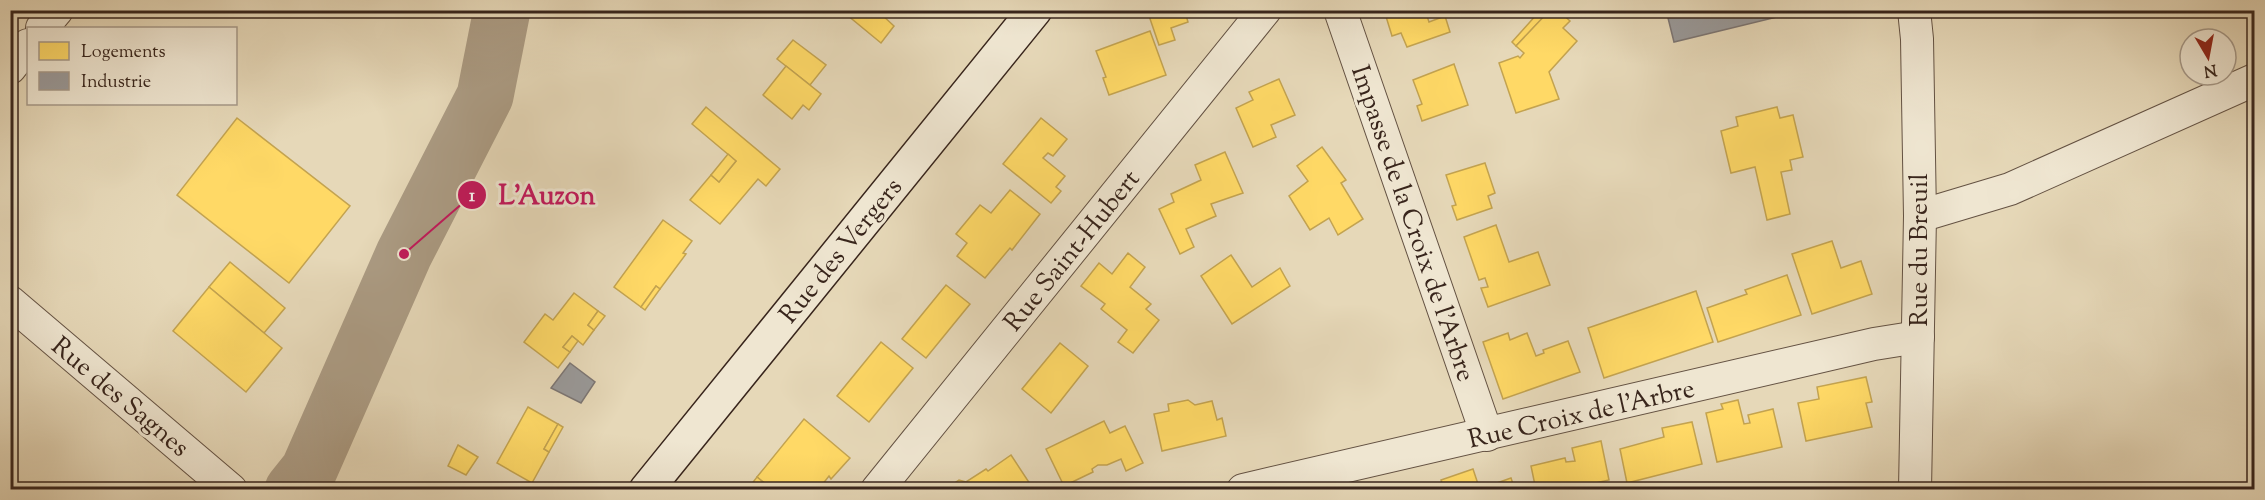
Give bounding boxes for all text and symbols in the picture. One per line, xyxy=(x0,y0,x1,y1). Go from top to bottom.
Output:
legend xyxy=(27,27,237,105)
north arrow xyxy=(2178,27,2238,87)
text: Logements xyxy=(81,40,166,66)
text: N xyxy=(2202,57,2218,82)
street label: Impasse de la Croix de l’Arbre xyxy=(1340,61,1483,387)
text: Industrie xyxy=(81,70,151,96)
street label: Rue Saint-Hubert xyxy=(996,163,1150,340)
street label: Rue des Vergers xyxy=(772,171,912,332)
callout: L'Auzon xyxy=(457,172,608,217)
street label: Rue du Breuil xyxy=(1902,173,1939,327)
text: L'Auzon xyxy=(498,178,596,217)
text: 1 xyxy=(469,184,476,210)
street label: Rue des Sagnes xyxy=(42,329,196,467)
street label: Rue Croix de l'Arbre xyxy=(1465,371,1698,459)

